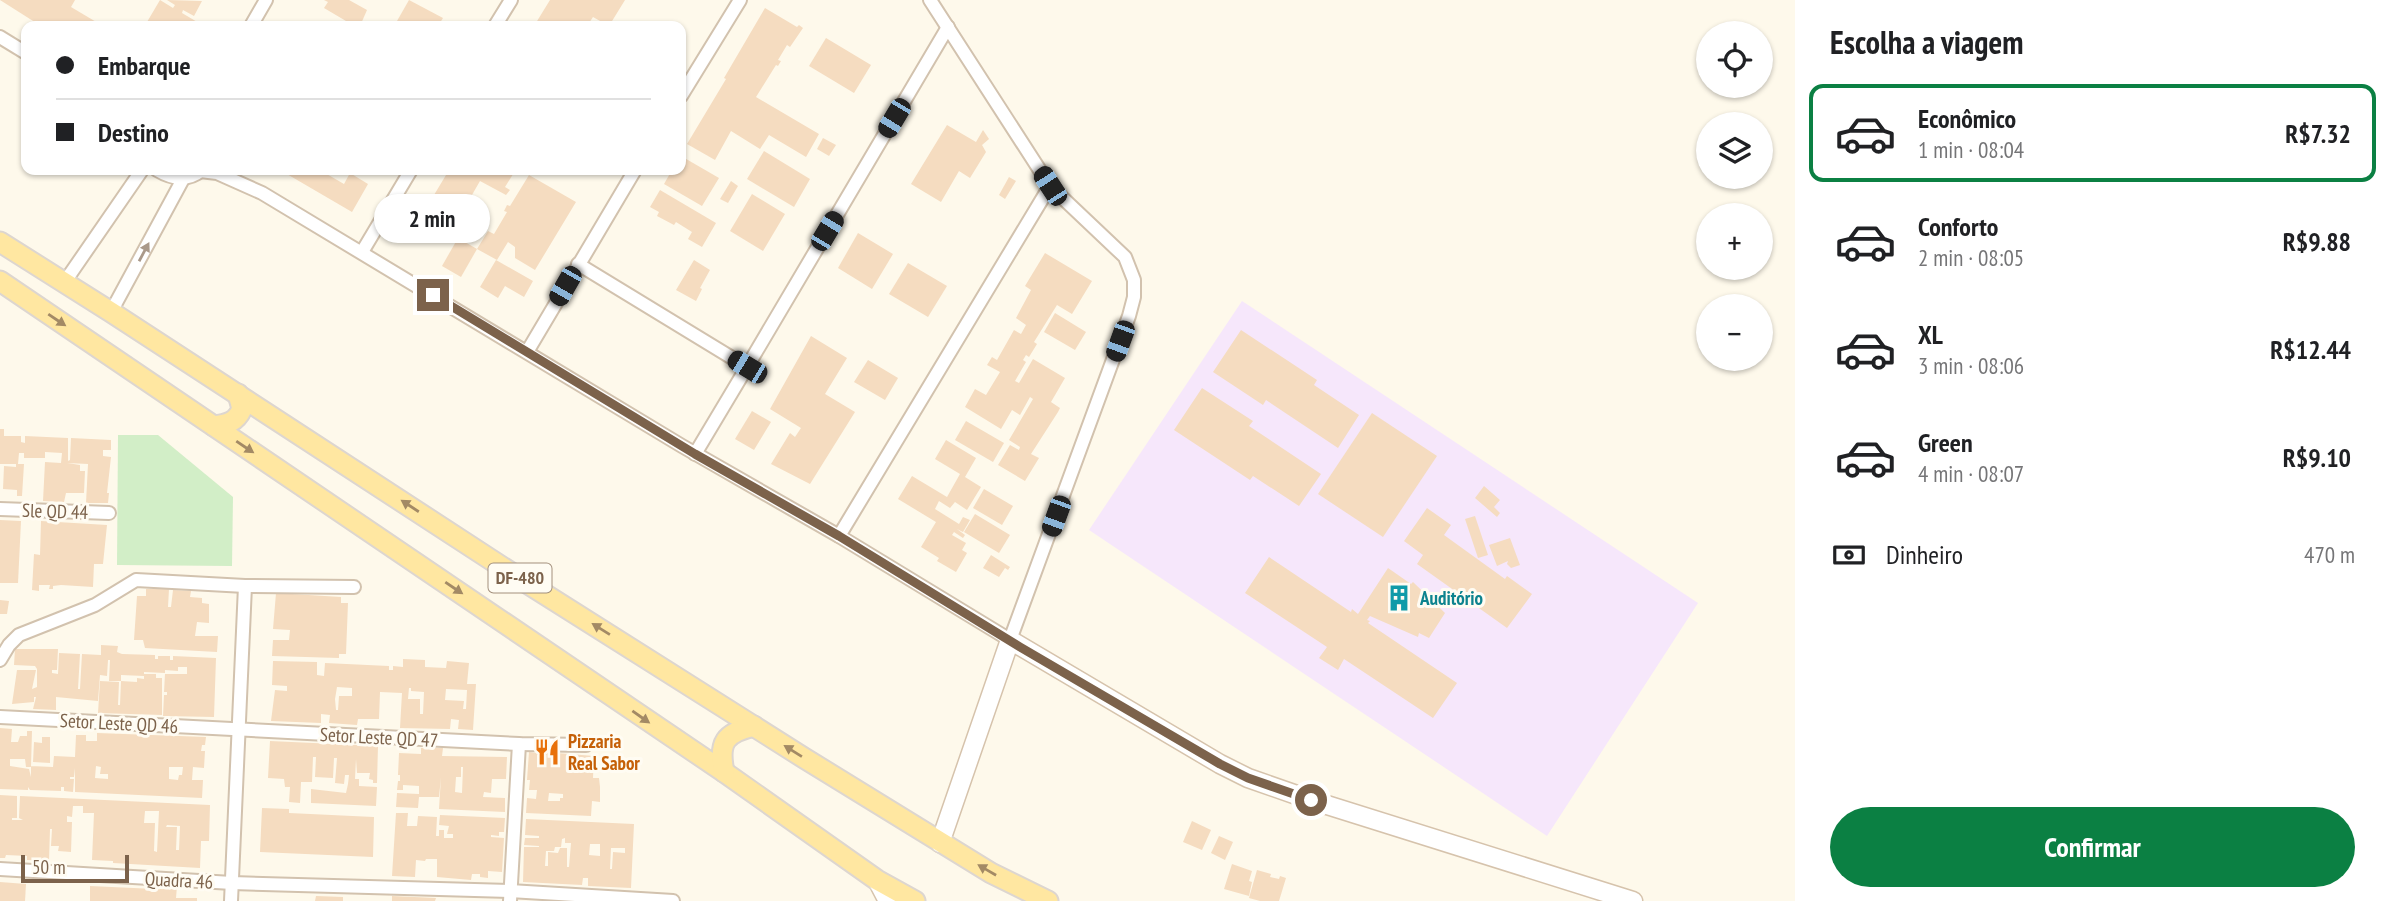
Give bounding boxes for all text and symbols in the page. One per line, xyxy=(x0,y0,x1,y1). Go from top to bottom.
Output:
map controls xyxy=(1696,21,1773,371)
button: locate xyxy=(1696,21,1773,98)
text: Escolha a viagem xyxy=(1830,21,2023,63)
text: Embarque xyxy=(98,49,191,82)
car xyxy=(875,95,914,141)
icon: car xyxy=(1834,102,1897,165)
text: Econômico xyxy=(1918,102,2016,135)
button: layers xyxy=(1696,112,1773,189)
text: Destino xyxy=(98,116,169,149)
text: R$7.32 xyxy=(2285,117,2351,150)
text: 1 min · 08:04 xyxy=(1918,135,2024,164)
car xyxy=(1030,163,1071,209)
callout: 2 min xyxy=(375,194,491,243)
button: + xyxy=(1696,203,1773,280)
text: 2 min xyxy=(409,204,455,233)
car xyxy=(808,208,847,254)
icon: car xyxy=(1834,210,1897,273)
text: Conforto xyxy=(1918,210,1998,243)
text: R$9.88 xyxy=(2283,225,2351,258)
one-way arrow xyxy=(138,242,150,262)
text: 2 min · 08:05 xyxy=(1918,243,2024,272)
car xyxy=(546,263,585,309)
route end xyxy=(417,279,449,311)
button: − xyxy=(1696,294,1773,371)
one-way arrow xyxy=(47,313,66,326)
car xyxy=(1103,318,1138,364)
icon: car xyxy=(1834,318,1897,381)
text: XL xyxy=(1918,318,1943,351)
text: R$12.44 xyxy=(2270,333,2351,366)
car xyxy=(724,347,771,387)
text: 3 min · 08:06 xyxy=(1918,351,2024,380)
icon: car xyxy=(1834,426,1897,489)
text: Green xyxy=(1918,426,1973,459)
one-way arrow xyxy=(236,440,254,454)
text: R$9.10 xyxy=(2283,441,2351,474)
text: 4 min · 08:07 xyxy=(1918,459,2024,488)
car xyxy=(1039,493,1074,539)
street label: Sle QD 44 xyxy=(22,498,89,524)
one-way arrow xyxy=(400,500,419,513)
icon: cash xyxy=(1830,536,1868,574)
text: Dinheiro xyxy=(1886,538,1963,571)
text: 470 m xyxy=(2304,540,2355,569)
road number: DF-480 xyxy=(489,564,552,592)
one-way arrow xyxy=(444,582,463,595)
building icon: Auditório xyxy=(1384,583,1414,613)
place label: Auditório xyxy=(1419,586,1483,610)
one-way arrow xyxy=(591,622,611,635)
street label: Setor Leste QD 46 xyxy=(59,708,179,738)
one-way arrow xyxy=(632,710,651,723)
street label: Setor Leste QD 47 xyxy=(319,722,439,752)
place label: Pizzaria Real Sabor xyxy=(568,729,640,775)
restaurant icon: Pizzaria Real Sabor xyxy=(532,737,562,767)
one-way arrow xyxy=(784,744,803,757)
route start xyxy=(1295,784,1327,816)
button: Confirmar xyxy=(1830,807,2355,887)
scale bar xyxy=(21,852,130,884)
text: 50 m xyxy=(32,855,66,879)
one-way arrow xyxy=(977,864,996,876)
street label: Quadra 46 xyxy=(144,866,214,894)

